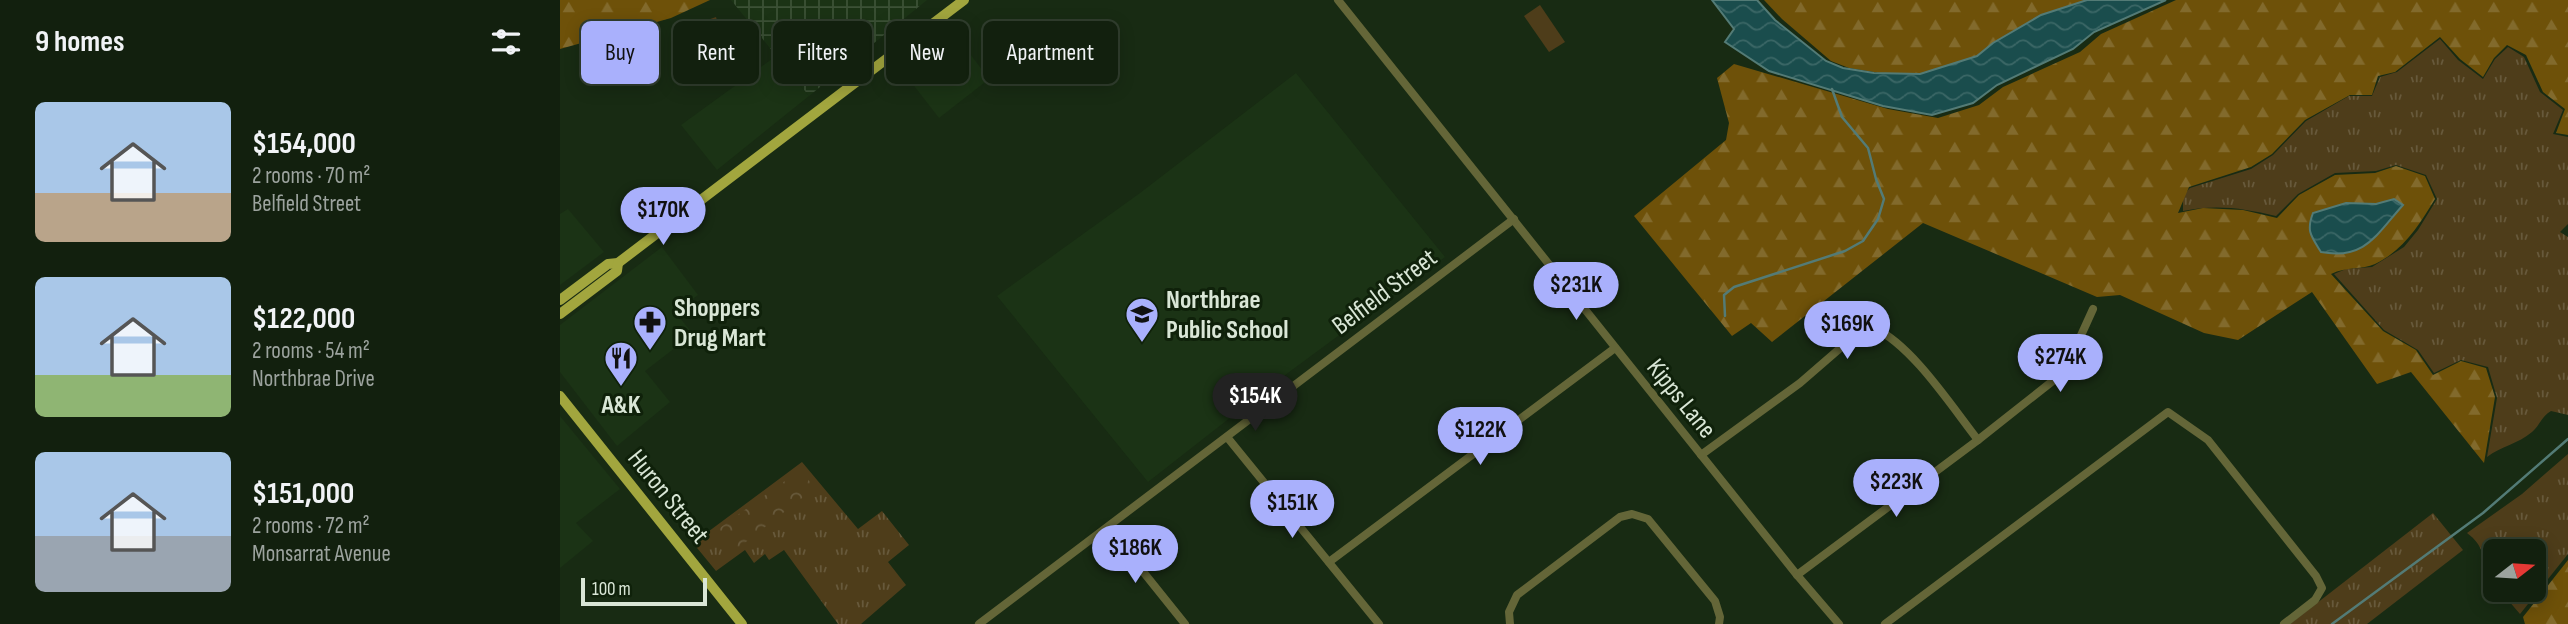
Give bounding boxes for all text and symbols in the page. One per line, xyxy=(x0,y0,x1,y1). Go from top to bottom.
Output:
chip: Buy xyxy=(581,21,659,84)
chip: Rent xyxy=(673,21,759,84)
chip: Filters xyxy=(773,21,872,84)
chip: New xyxy=(886,21,969,84)
chip: Apartment xyxy=(983,21,1118,84)
icon: filters xyxy=(487,23,525,61)
text: 9 homes xyxy=(35,24,125,60)
text: $154,000 xyxy=(252,126,356,162)
icon: home xyxy=(91,130,175,214)
text: 2 rooms · 70 m² xyxy=(252,162,370,190)
pin: $170K xyxy=(614,188,712,247)
text: Belfield Street xyxy=(252,190,361,218)
text: $170K xyxy=(637,196,689,224)
street label: Belfield Street xyxy=(1326,243,1444,342)
pin: $231K xyxy=(1527,262,1625,322)
text: $231K xyxy=(1550,271,1602,299)
place label: Northbrae Public School xyxy=(1166,285,1289,346)
place label: Shoppers Drug Mart xyxy=(674,293,766,354)
school or university icon: Northbrae Public School xyxy=(1123,295,1161,344)
text: $122,000 xyxy=(252,301,355,337)
pin: $169K xyxy=(1798,302,1896,361)
pharmacy icon: Shoppers Drug Mart xyxy=(631,303,669,352)
icon: home xyxy=(91,305,175,389)
text: $169K xyxy=(1820,310,1874,338)
pin: $274K xyxy=(2011,334,2109,394)
text: 2 rooms · 54 m² xyxy=(252,337,370,365)
restaurant icon: A&K xyxy=(602,339,640,388)
text: $274K xyxy=(2034,343,2086,371)
street label: Kipps Lane xyxy=(1640,353,1722,445)
text: Northbrae Drive xyxy=(252,365,375,393)
pin: $154K xyxy=(1206,374,1304,433)
text: $154K xyxy=(1229,382,1282,410)
place label: A&K xyxy=(600,390,641,421)
pin: $122K xyxy=(1431,407,1529,467)
text: $122K xyxy=(1454,416,1506,444)
street label: Huron Street xyxy=(621,444,715,550)
pin: $223K xyxy=(1847,460,1945,519)
text: $223K xyxy=(1869,468,1923,496)
text: $151,000 xyxy=(252,476,354,512)
icon: home xyxy=(91,480,175,564)
pin: $151K xyxy=(1243,480,1341,540)
text: $151K xyxy=(1266,489,1318,517)
text: 2 rooms · 72 m² xyxy=(252,512,370,540)
pin: $186K xyxy=(1086,526,1184,585)
text: $186K xyxy=(1108,534,1162,562)
north arrow xyxy=(2483,539,2546,602)
map controls xyxy=(2483,539,2546,602)
text: Monsarrat Avenue xyxy=(252,540,391,568)
scale bar xyxy=(581,575,707,607)
text: 100 m xyxy=(592,578,631,601)

